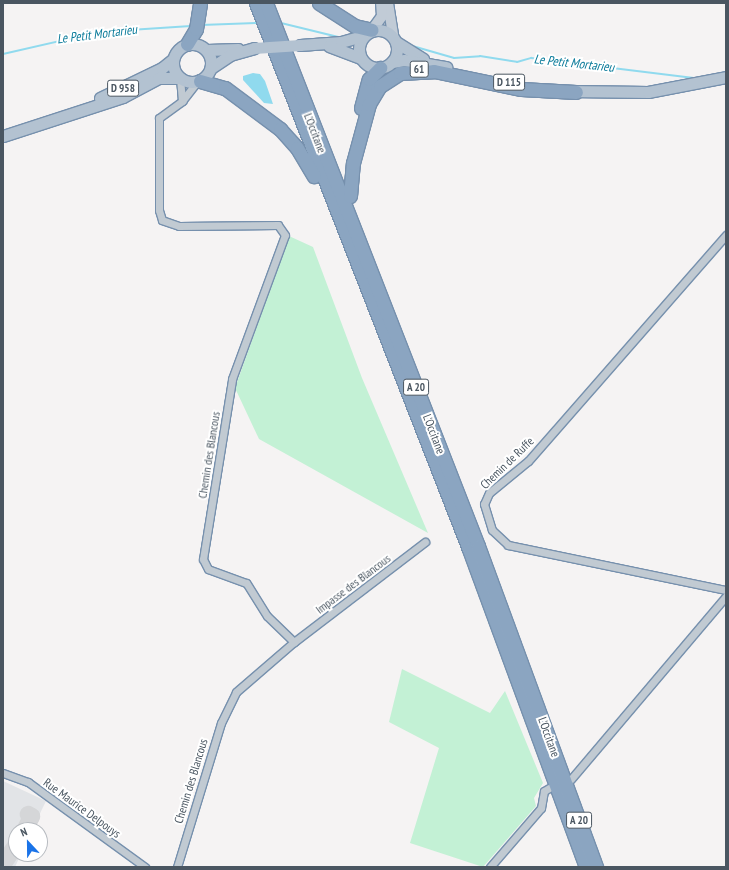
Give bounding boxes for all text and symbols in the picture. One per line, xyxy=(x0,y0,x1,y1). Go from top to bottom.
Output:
water label: Le Petit Mortarieu xyxy=(56,22,138,48)
water label: Le Petit Mortarieu xyxy=(533,52,615,76)
road number: 61 xyxy=(409,60,429,78)
road number: D 115 xyxy=(493,73,525,91)
road number: D 958 xyxy=(107,79,139,97)
street label: L'Occitane xyxy=(301,111,329,155)
road number: A 20 xyxy=(402,378,430,396)
street label: Chemin des Blancous xyxy=(195,411,223,499)
street label: L'Occitane xyxy=(420,412,448,456)
street label: Chemin de Ruffe xyxy=(477,434,537,492)
street label: Impasse des Blancous xyxy=(313,551,393,617)
street label: L'Occitane xyxy=(535,715,563,759)
street label: Chemin des Blancous xyxy=(171,737,211,825)
street label: Rue Maurice Delpouys xyxy=(41,775,123,841)
road number: A 20 xyxy=(565,811,593,829)
north arrow xyxy=(8,822,48,862)
text: N xyxy=(18,824,29,839)

